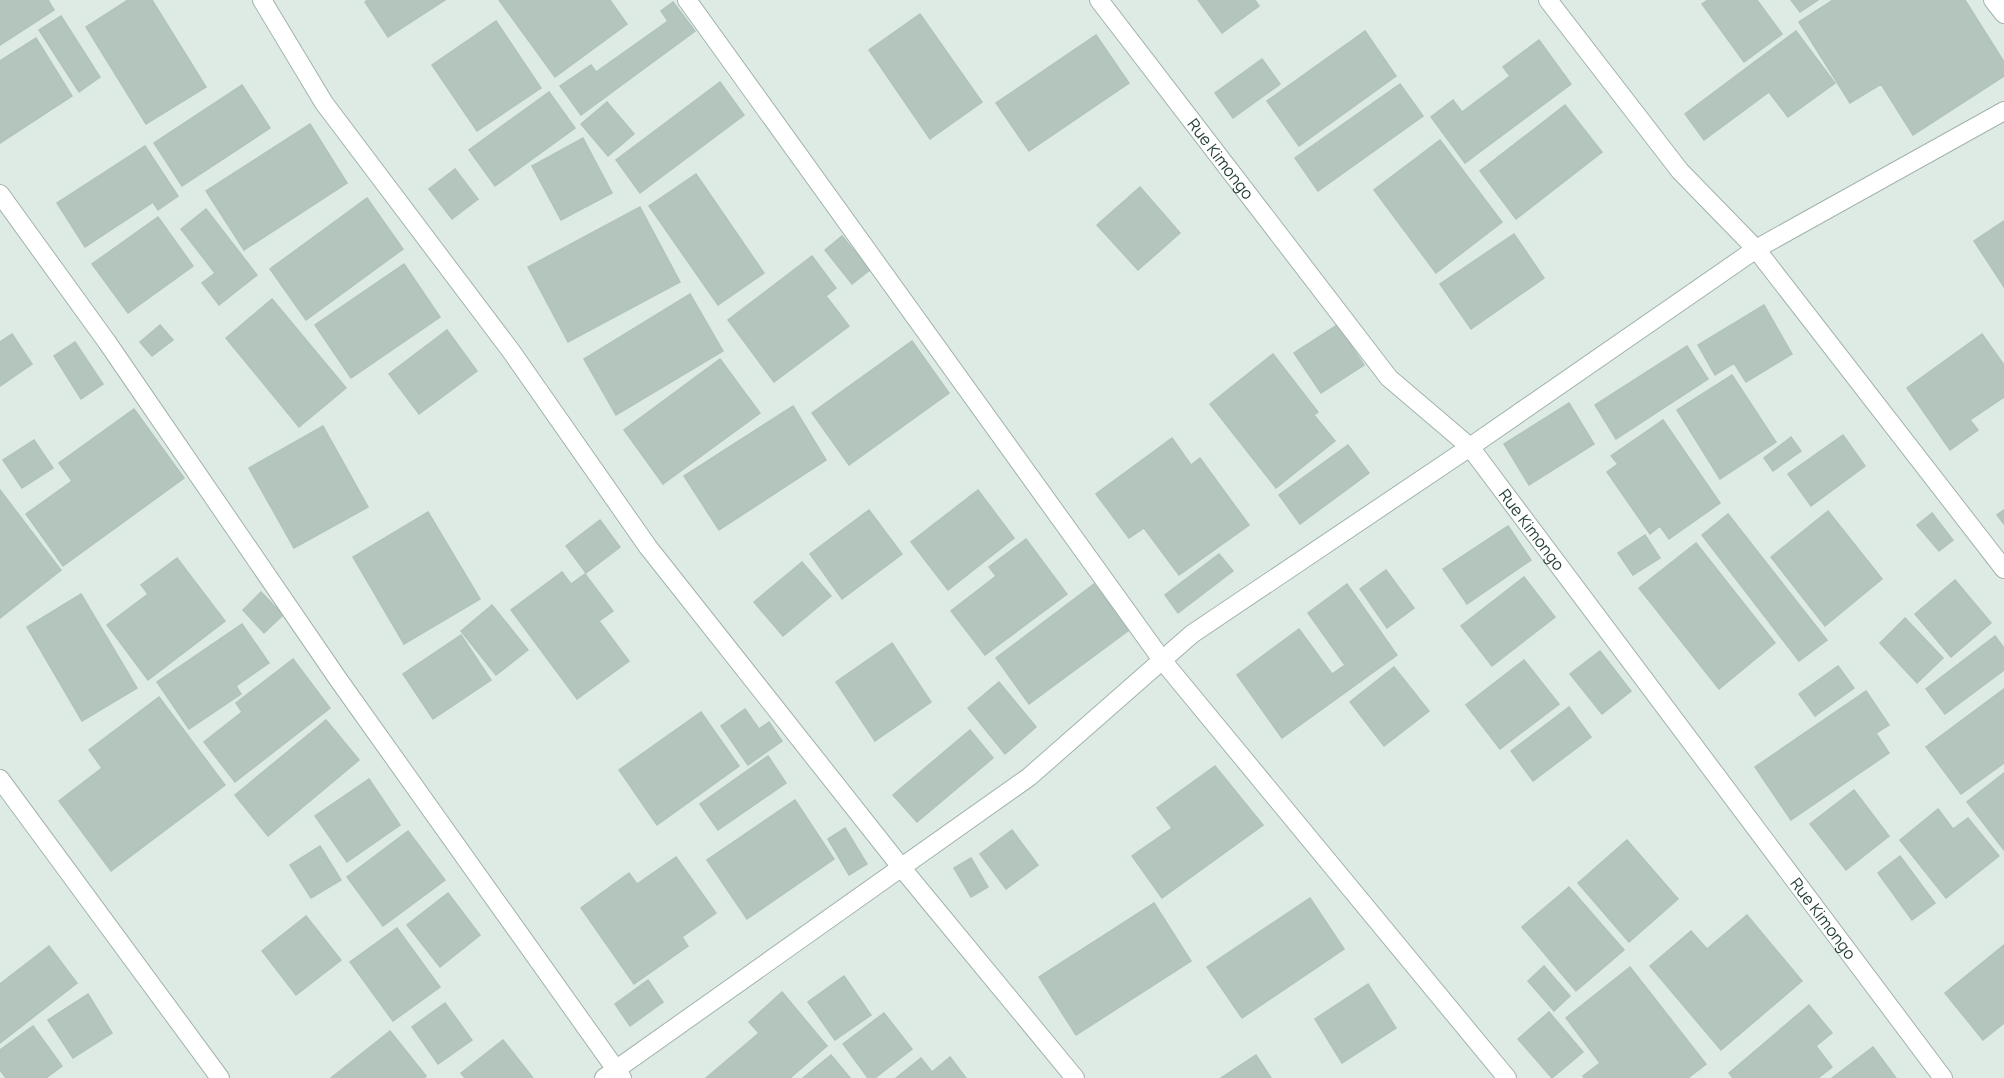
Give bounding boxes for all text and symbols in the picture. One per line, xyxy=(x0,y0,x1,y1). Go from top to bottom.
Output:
street label: Rue Kimongo xyxy=(1183,114,1259,204)
street label: Rue Kimongo xyxy=(1494,484,1570,575)
street label: Rue Kimongo xyxy=(1786,873,1861,964)

